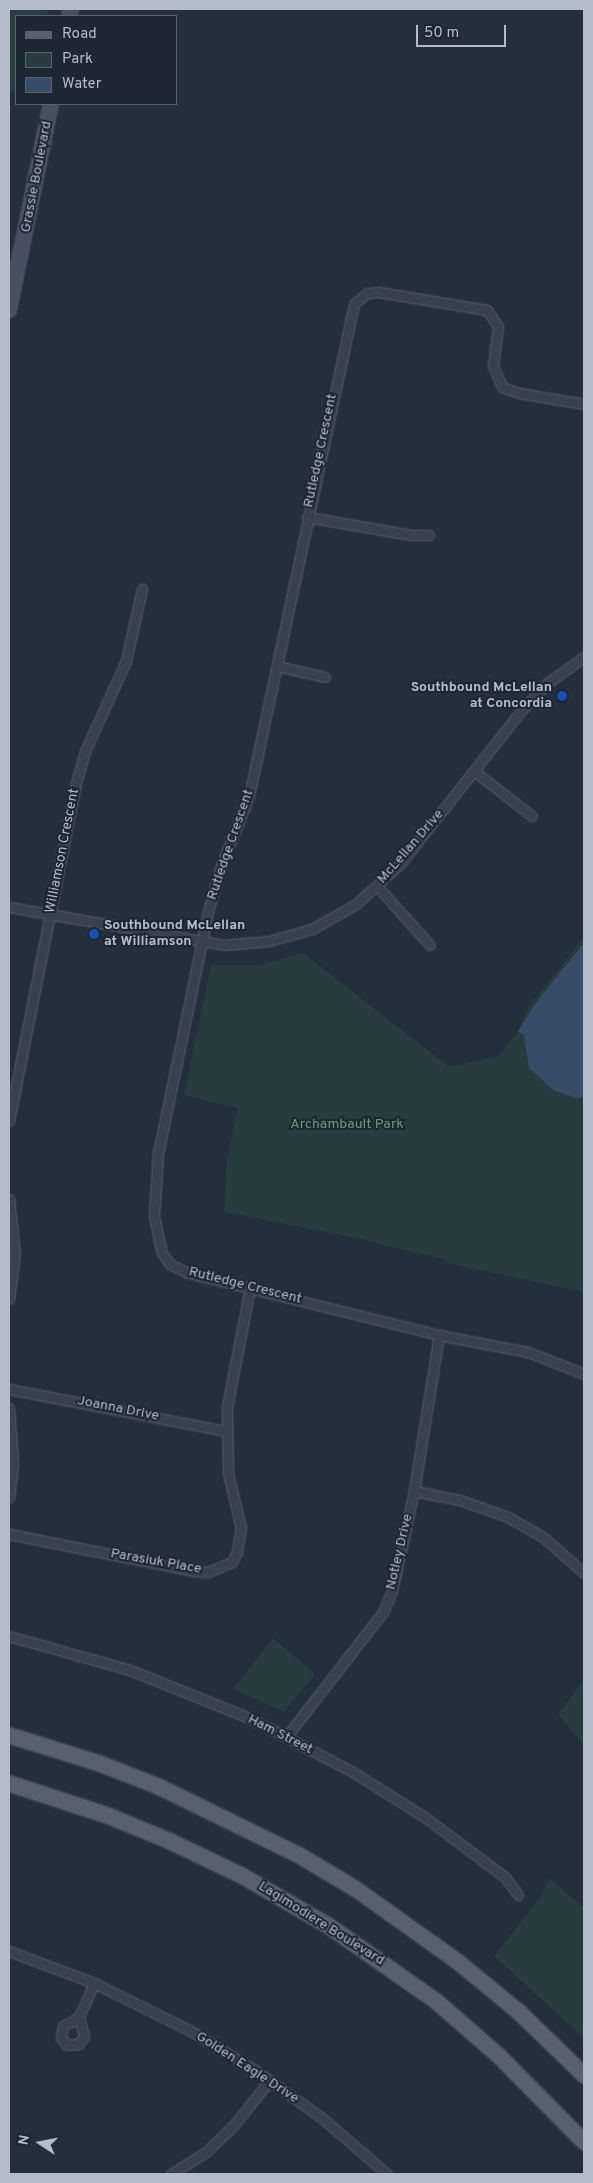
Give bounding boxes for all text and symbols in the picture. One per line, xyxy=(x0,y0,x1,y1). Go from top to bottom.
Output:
legend xyxy=(15,15,178,105)
scale bar xyxy=(418,15,508,47)
text: 50 m xyxy=(424,24,459,43)
text: Road xyxy=(62,25,97,44)
text: Park xyxy=(62,50,93,69)
text: Water xyxy=(62,75,101,94)
street label: Grassie Boulevard xyxy=(18,120,56,234)
street label: Rutledge Crescent xyxy=(301,393,341,509)
place label: Southbound McLellan at Concordia xyxy=(411,680,552,712)
marker: Southbound McLellan at Concordia xyxy=(556,690,568,702)
street label: Williamson Crescent xyxy=(43,787,83,915)
street label: Rutledge Crescent xyxy=(204,788,258,902)
street label: McLellan Drive xyxy=(374,806,448,888)
place label: Southbound McLellan at Williamson xyxy=(104,918,245,950)
marker: Southbound McLellan at Williamson xyxy=(88,928,100,940)
park label: Archambault Park xyxy=(290,1117,404,1133)
street label: Rutledge Crescent xyxy=(187,1264,303,1308)
street label: Joanna Drive xyxy=(76,1393,160,1425)
street label: Notley Drive xyxy=(383,1512,417,1592)
street label: Parasiuk Place xyxy=(109,1546,203,1578)
street label: Ham Street xyxy=(245,1711,315,1759)
street label: Lagimodiere Boulevard xyxy=(255,1878,387,1970)
street label: Golden Eagle Drive xyxy=(192,2028,302,2108)
north arrow xyxy=(15,2118,65,2168)
text: N xyxy=(15,2133,34,2147)

